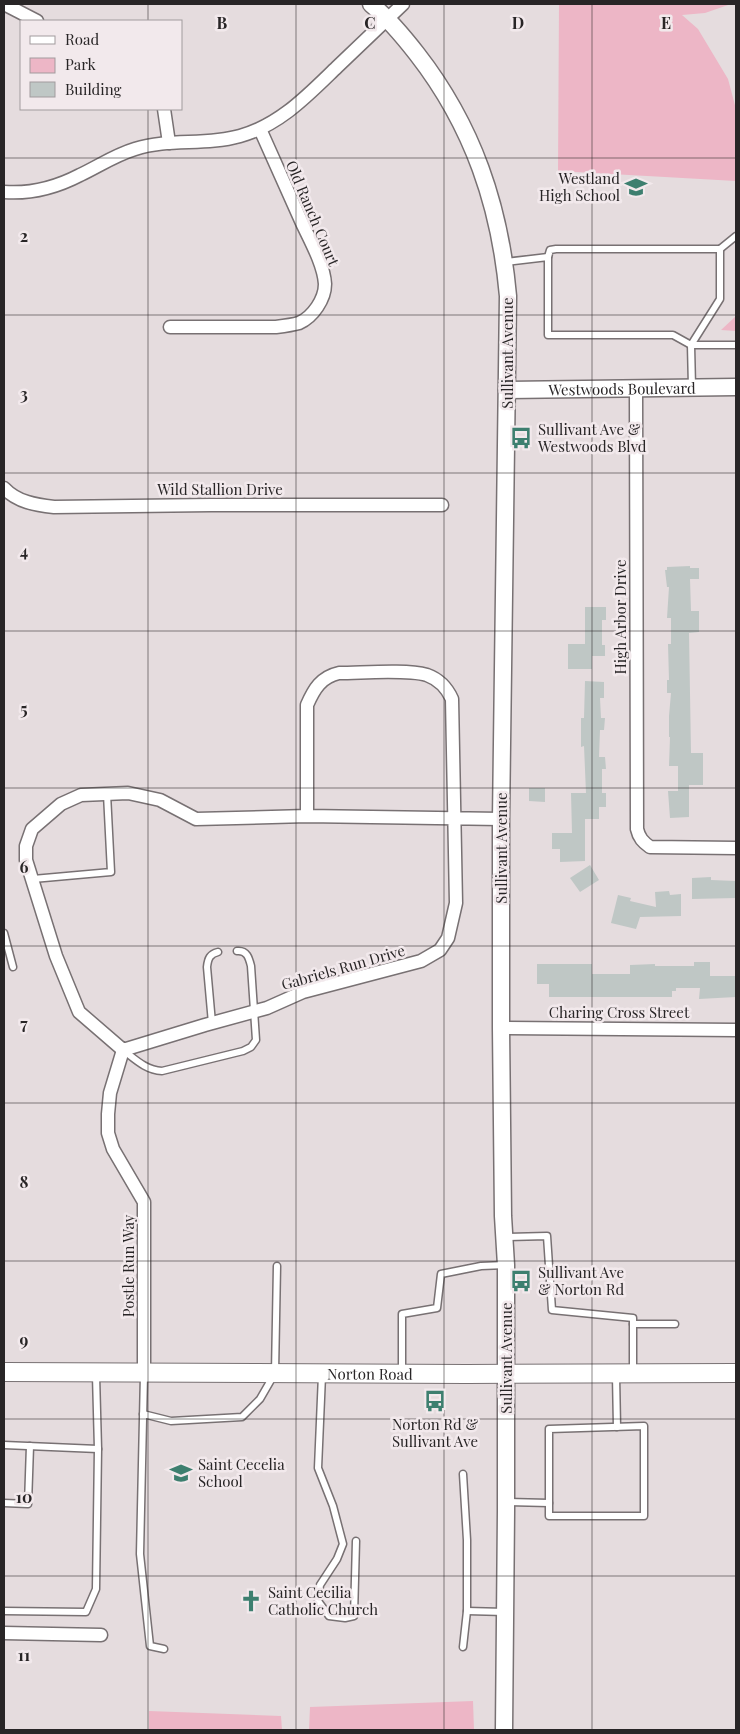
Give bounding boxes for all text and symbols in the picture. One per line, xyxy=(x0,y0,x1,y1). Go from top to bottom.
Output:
text: B xyxy=(217,12,228,33)
text: C xyxy=(364,12,376,33)
text: D xyxy=(512,12,524,33)
text: E xyxy=(661,12,671,33)
legend xyxy=(20,20,182,110)
text: Road xyxy=(65,29,99,49)
text: Park xyxy=(65,54,97,74)
text: Building xyxy=(65,79,122,99)
street label: Old Ranch Court xyxy=(282,157,345,269)
place label: Westland High School xyxy=(539,168,620,205)
school or university icon: Westland High School xyxy=(623,174,649,200)
text: 2 xyxy=(20,225,28,246)
street label: Sullivant Avenue xyxy=(497,297,517,409)
street label: Westwoods Boulevard xyxy=(547,378,696,399)
text: 3 xyxy=(20,383,28,404)
place label: Sullivant Ave & Westwoods Blvd xyxy=(537,419,647,456)
bus stop icon: Sullivant Ave & Westwoods Blvd xyxy=(508,425,534,451)
street label: Wild Stallion Drive xyxy=(156,479,283,499)
text: 4 xyxy=(20,540,28,561)
street label: High Arbor Drive xyxy=(610,559,630,675)
text: 5 xyxy=(20,698,28,719)
street label: Sullivant Avenue xyxy=(491,792,511,904)
text: 6 xyxy=(20,856,29,877)
street label: Gabriels Run Drive xyxy=(279,940,407,994)
street label: Charing Cross Street xyxy=(549,1002,690,1022)
text: 7 xyxy=(20,1013,28,1034)
text: 8 xyxy=(20,1171,29,1192)
street label: Postle Run Way xyxy=(118,1214,138,1317)
place label: Sullivant Ave & Norton Rd xyxy=(538,1262,624,1299)
bus stop icon: Sullivant Ave & Norton Rd xyxy=(508,1268,534,1294)
street label: Sullivant Avenue xyxy=(496,1302,516,1414)
text: 9 xyxy=(20,1329,29,1350)
street label: Norton Road xyxy=(327,1363,413,1384)
bus stop icon: Norton Rd & Sullivant Ave xyxy=(422,1388,448,1414)
place label: Norton Rd & Sullivant Ave xyxy=(392,1414,479,1451)
place label: Saint Cecelia School xyxy=(198,1454,285,1491)
school or university icon: Saint Cecelia School xyxy=(168,1460,194,1486)
text: 10 xyxy=(16,1486,32,1507)
place label: Saint Cecilia Catholic Church xyxy=(268,1582,378,1619)
church icon: Saint Cecilia Catholic Church xyxy=(238,1588,264,1614)
text: 11 xyxy=(18,1644,30,1665)

